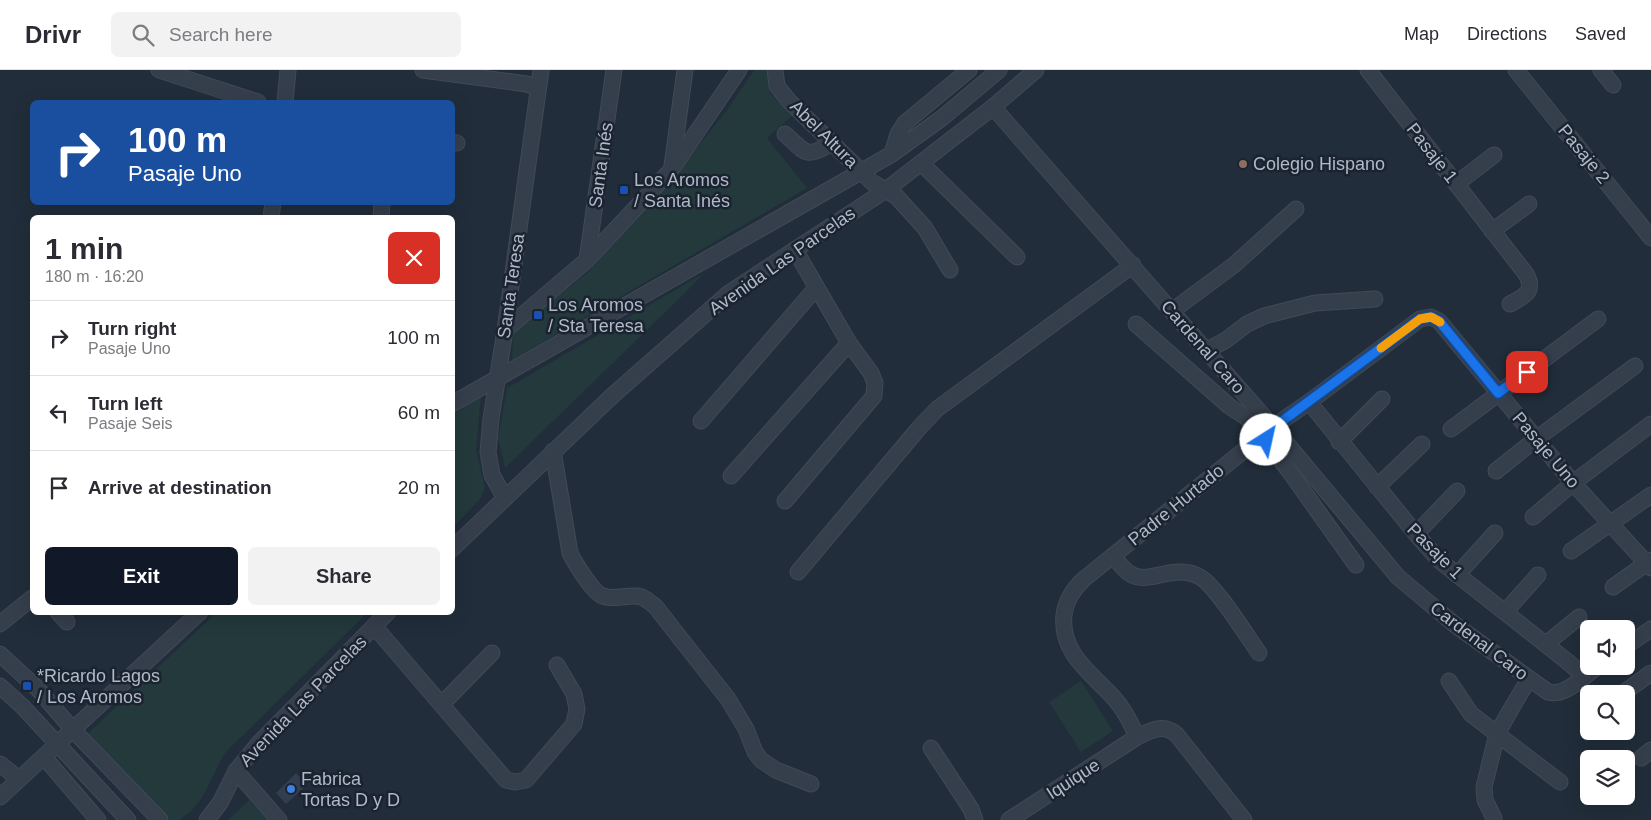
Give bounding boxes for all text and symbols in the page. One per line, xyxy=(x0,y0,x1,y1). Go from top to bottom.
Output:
search box xyxy=(111,12,461,57)
text: Drivr xyxy=(25,21,81,48)
icon: search xyxy=(129,21,157,49)
text: Search here xyxy=(169,24,273,45)
text: Map xyxy=(1404,24,1439,44)
text: Directions xyxy=(1467,24,1547,44)
text: Saved xyxy=(1575,24,1626,44)
street label: Abel Altura xyxy=(786,96,863,173)
street label: Pasaje 1 xyxy=(1403,119,1461,187)
icon: right xyxy=(45,120,110,185)
text: 100 m xyxy=(128,120,227,159)
street label: Pasaje 2 xyxy=(1554,120,1614,188)
street label: Santa Inés xyxy=(585,121,617,209)
place label: Colegio Hispano xyxy=(1253,154,1385,174)
marker: Colegio Hispano xyxy=(1237,158,1249,170)
text: Pasaje Uno xyxy=(128,161,242,186)
place label: Los Aromos / Santa Inés xyxy=(634,170,730,211)
marker: Los Aromos / Santa Inés xyxy=(618,184,630,196)
street label: Avenida Las Parcelas xyxy=(705,203,859,319)
street label: Santa Teresa xyxy=(494,231,528,340)
text: 1 min xyxy=(45,232,123,265)
button: close xyxy=(388,232,440,284)
text: 180 m · 16:20 xyxy=(45,268,144,285)
place label: Los Aromos / Sta Teresa xyxy=(548,295,645,336)
street label: Cardenal Caro xyxy=(1157,296,1249,398)
marker: Los Aromos / Sta Teresa xyxy=(532,309,544,321)
text: Turn right xyxy=(88,318,176,339)
icon: right xyxy=(45,324,73,352)
text: 100 m xyxy=(387,327,440,348)
text: Pasaje Uno xyxy=(88,340,171,357)
pin xyxy=(1506,351,1548,393)
icon: arrive xyxy=(1513,358,1541,386)
text: Turn left xyxy=(88,393,163,414)
icon: left xyxy=(45,399,73,427)
text: 60 m xyxy=(398,402,440,423)
street label: Pasaje Uno xyxy=(1508,408,1584,492)
position arrow xyxy=(1239,413,1291,465)
text: Pasaje Seis xyxy=(88,415,173,432)
street label: Padre Hurtado xyxy=(1124,460,1228,550)
icon: arrive xyxy=(45,474,73,502)
text: Arrive at destination xyxy=(88,477,272,498)
text: 20 m xyxy=(398,477,440,498)
street label: Pasaje 1 xyxy=(1403,519,1467,583)
button: Exit xyxy=(45,547,238,605)
button: Share xyxy=(248,547,440,605)
street label: Cardenal Caro xyxy=(1426,598,1532,684)
map controls xyxy=(1580,620,1635,805)
button: sound xyxy=(1580,620,1635,675)
street label: Avenida Las Parcelas xyxy=(235,632,371,770)
place label: *Ricardo Lagos / Los Aromos xyxy=(37,666,160,707)
marker: *Ricardo Lagos / Los Aromos xyxy=(21,680,33,692)
button: search xyxy=(1580,685,1635,740)
button: layers xyxy=(1580,750,1635,805)
street label: Iquique xyxy=(1043,755,1103,803)
place label: Fabrica Tortas D y D xyxy=(301,769,400,810)
marker: Fabrica Tortas D y D xyxy=(285,783,297,795)

